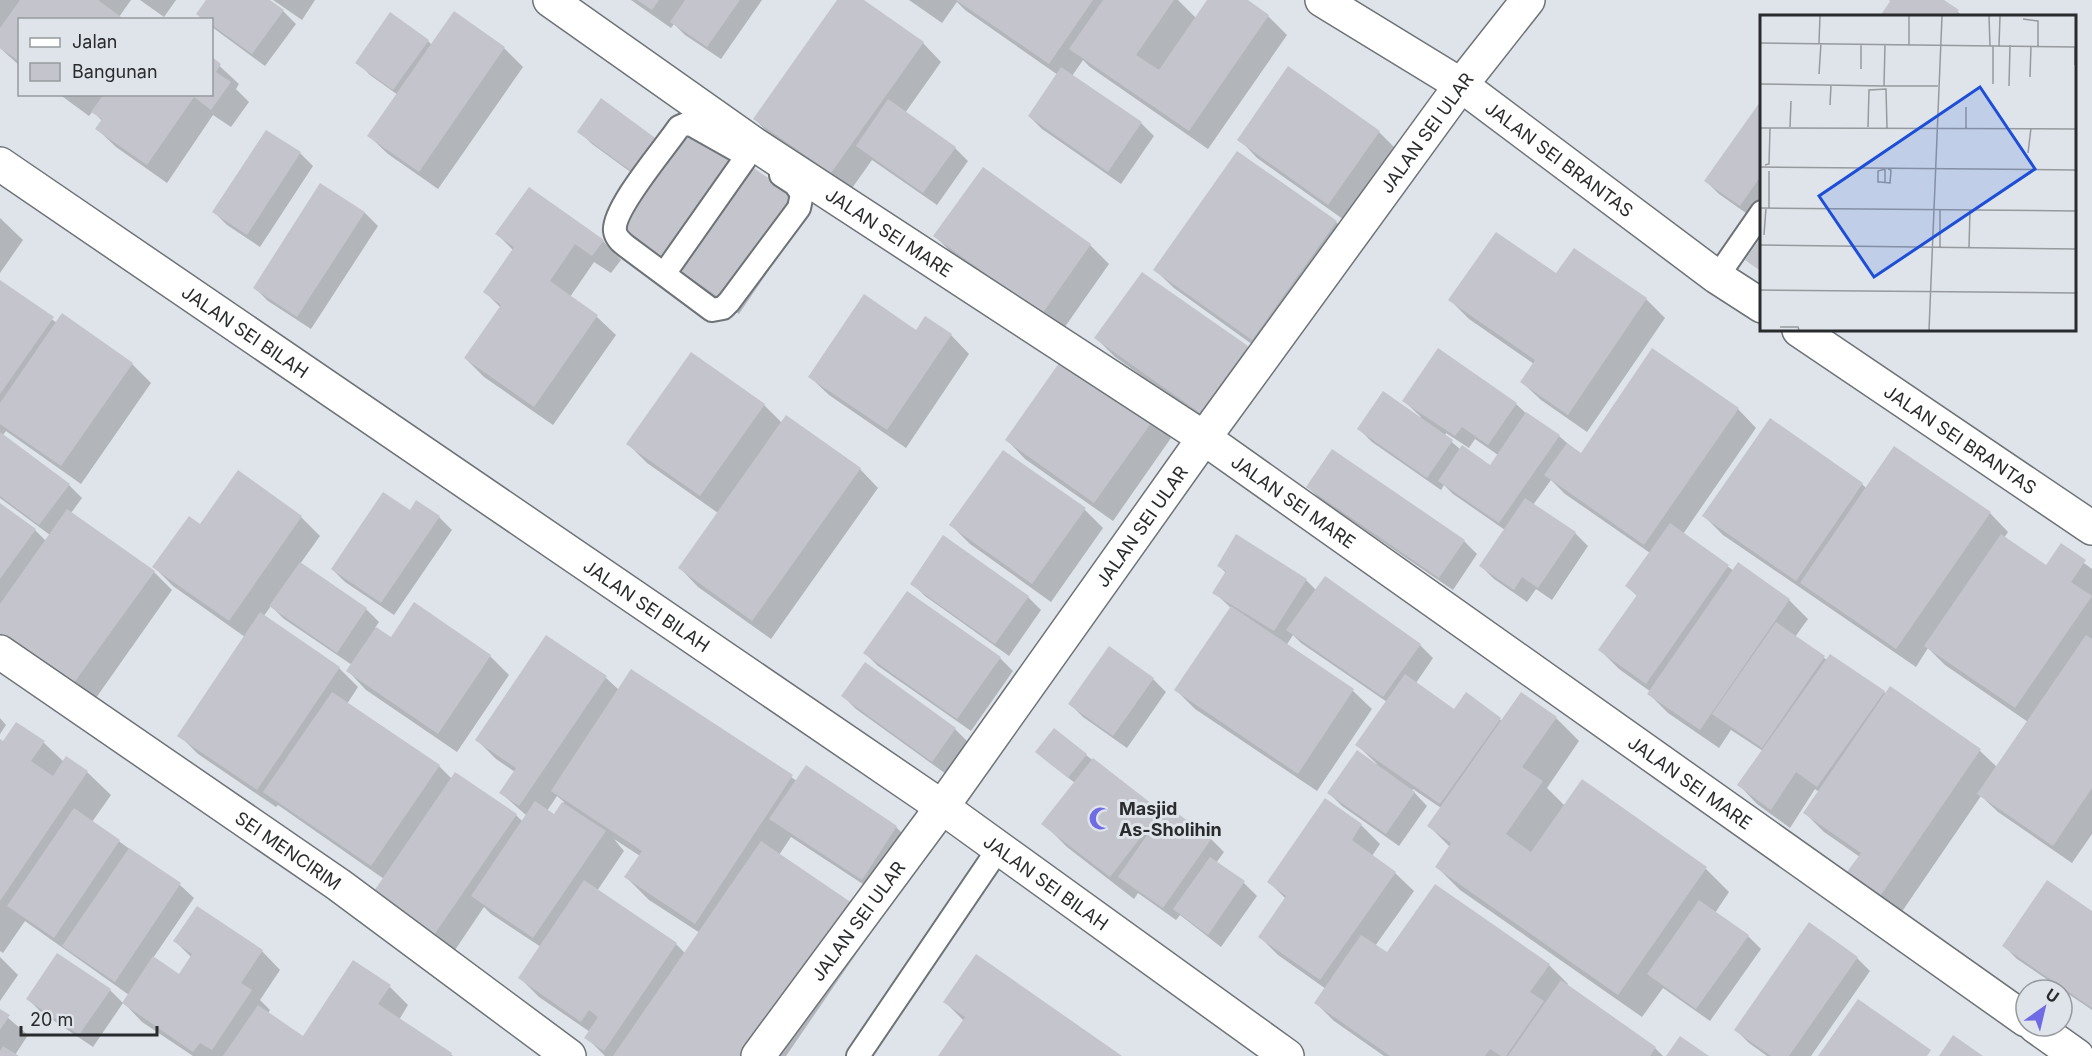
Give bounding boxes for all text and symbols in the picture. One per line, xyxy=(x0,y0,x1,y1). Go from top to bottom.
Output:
inset map xyxy=(1760,15,2077,332)
legend xyxy=(18,18,213,96)
text: Jalan xyxy=(72,31,117,52)
text: Bangunan xyxy=(72,61,158,82)
street label: JALAN SEI ULAR xyxy=(1376,68,1478,197)
street label: JALAN SEI BRANTAS xyxy=(1481,97,1637,221)
street label: JALAN SEI MARE xyxy=(822,183,956,281)
street label: JALAN SEI BILAH xyxy=(178,281,313,382)
street label: JALAN SEI BRANTAS xyxy=(1880,380,2041,498)
street label: JALAN SEI MARE xyxy=(1228,450,1360,552)
street label: JALAN SEI ULAR xyxy=(1091,461,1192,591)
street label: JALAN SEI BILAH xyxy=(579,555,714,656)
street label: JALAN SEI MARE xyxy=(1624,731,1756,833)
place label: Masjid As-Sholihin xyxy=(1119,798,1222,840)
mosque icon: Masjid As-Sholihin xyxy=(1088,805,1114,831)
street label: SEI MENCIRIM xyxy=(232,807,345,894)
street label: JALAN SEI BILAH xyxy=(980,830,1113,934)
street label: JALAN SEI ULAR xyxy=(807,857,909,985)
north arrow xyxy=(2014,978,2074,1038)
text: U xyxy=(2042,984,2063,1007)
scale bar xyxy=(21,999,158,1037)
text: 20 m xyxy=(30,1009,73,1030)

